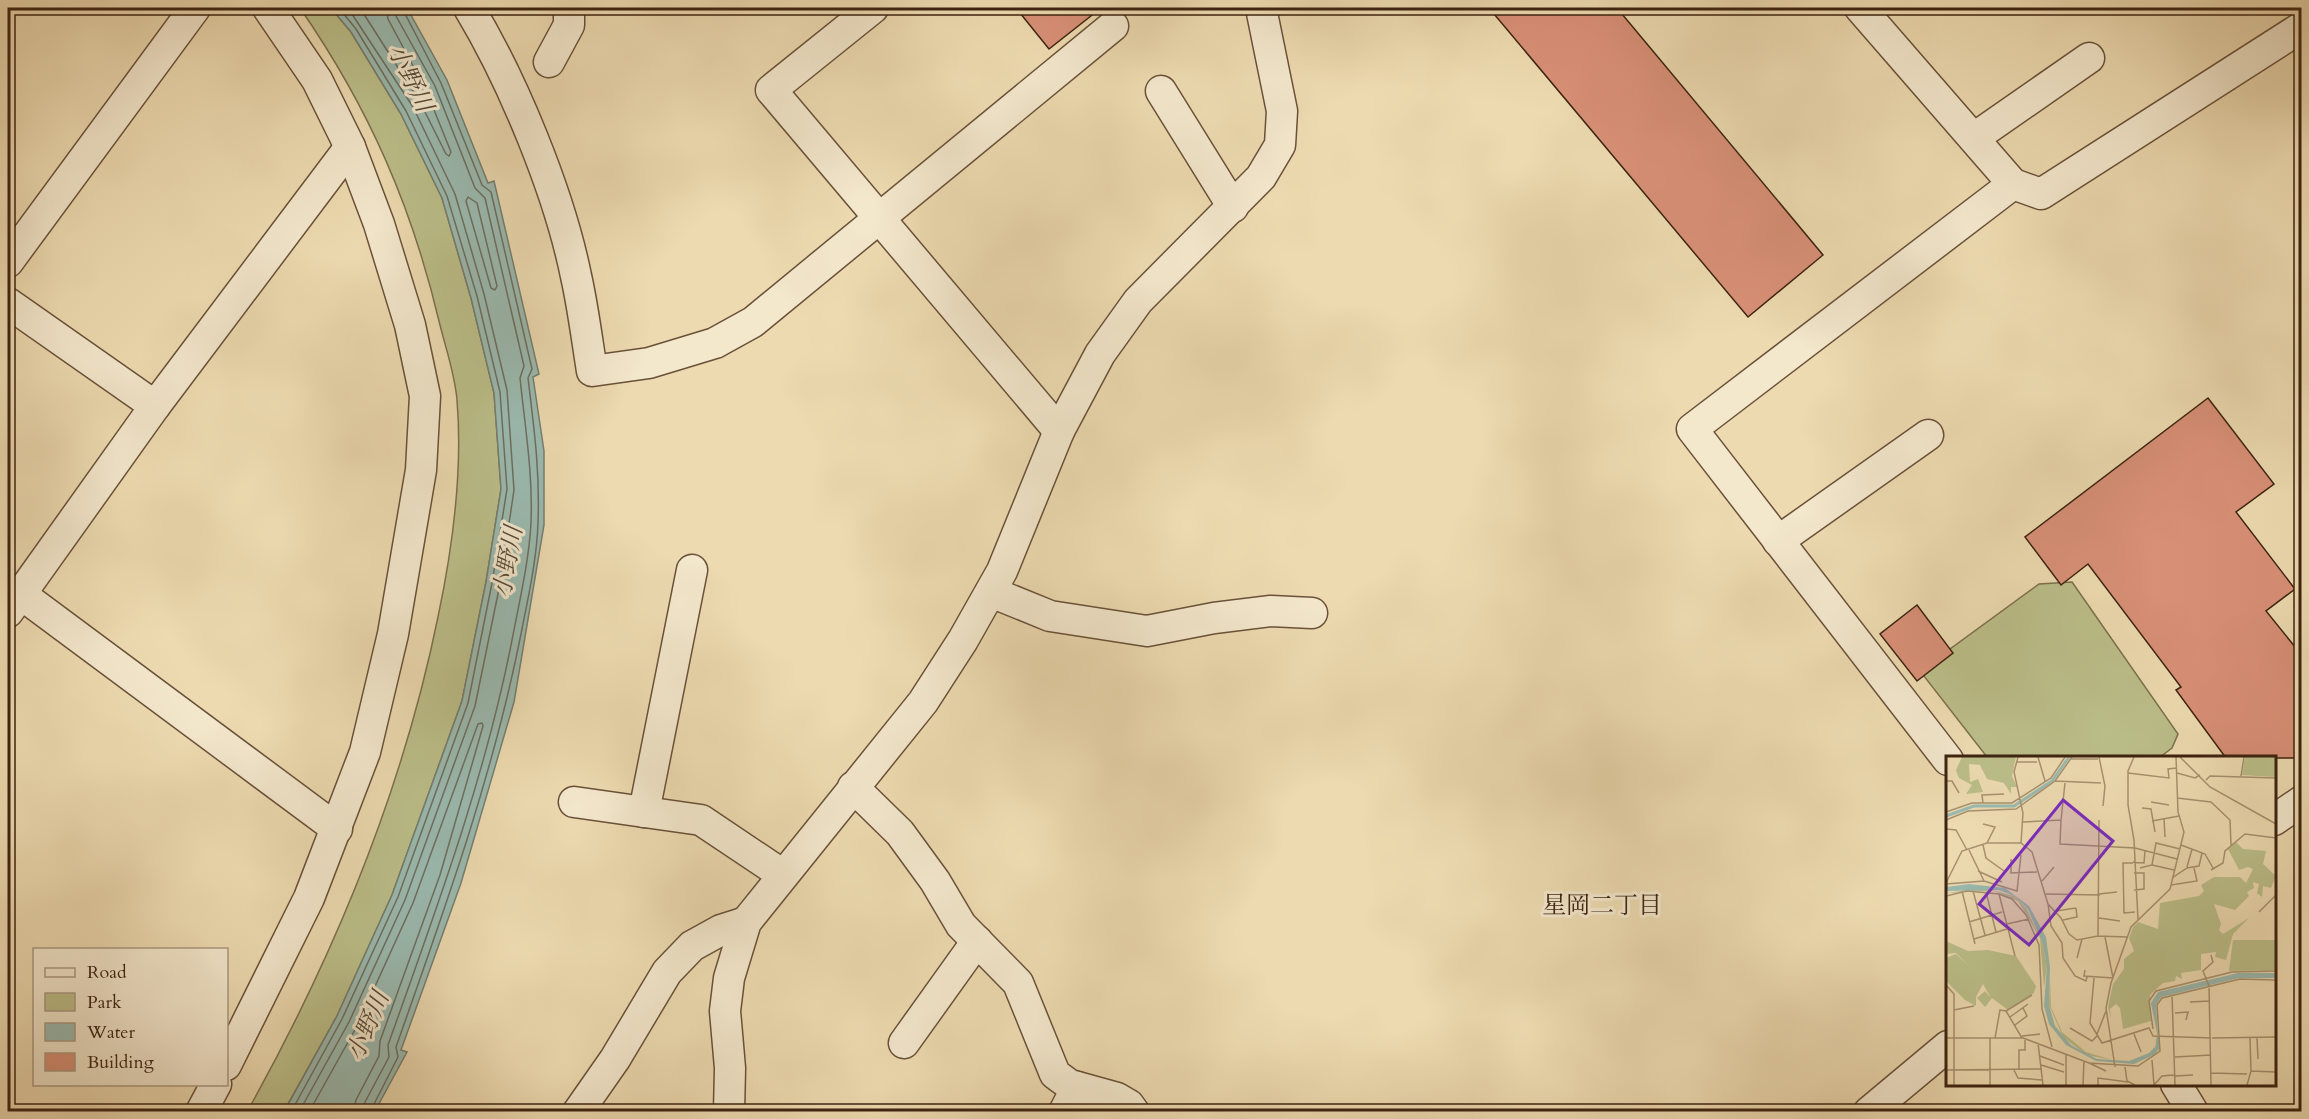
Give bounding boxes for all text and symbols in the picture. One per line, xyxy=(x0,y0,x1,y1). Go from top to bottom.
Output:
water label: 小野川 xyxy=(379,38,442,120)
water label: 小野川 xyxy=(485,521,531,600)
inset map xyxy=(1946,756,2276,1086)
district label: 星岡二丁目 xyxy=(1542,889,1662,922)
legend xyxy=(33,948,228,1086)
text: Road xyxy=(87,960,127,985)
water label: 小野川 xyxy=(339,984,398,1066)
text: Park xyxy=(87,990,122,1015)
text: Water xyxy=(86,1020,136,1045)
text: Building xyxy=(87,1050,155,1075)

